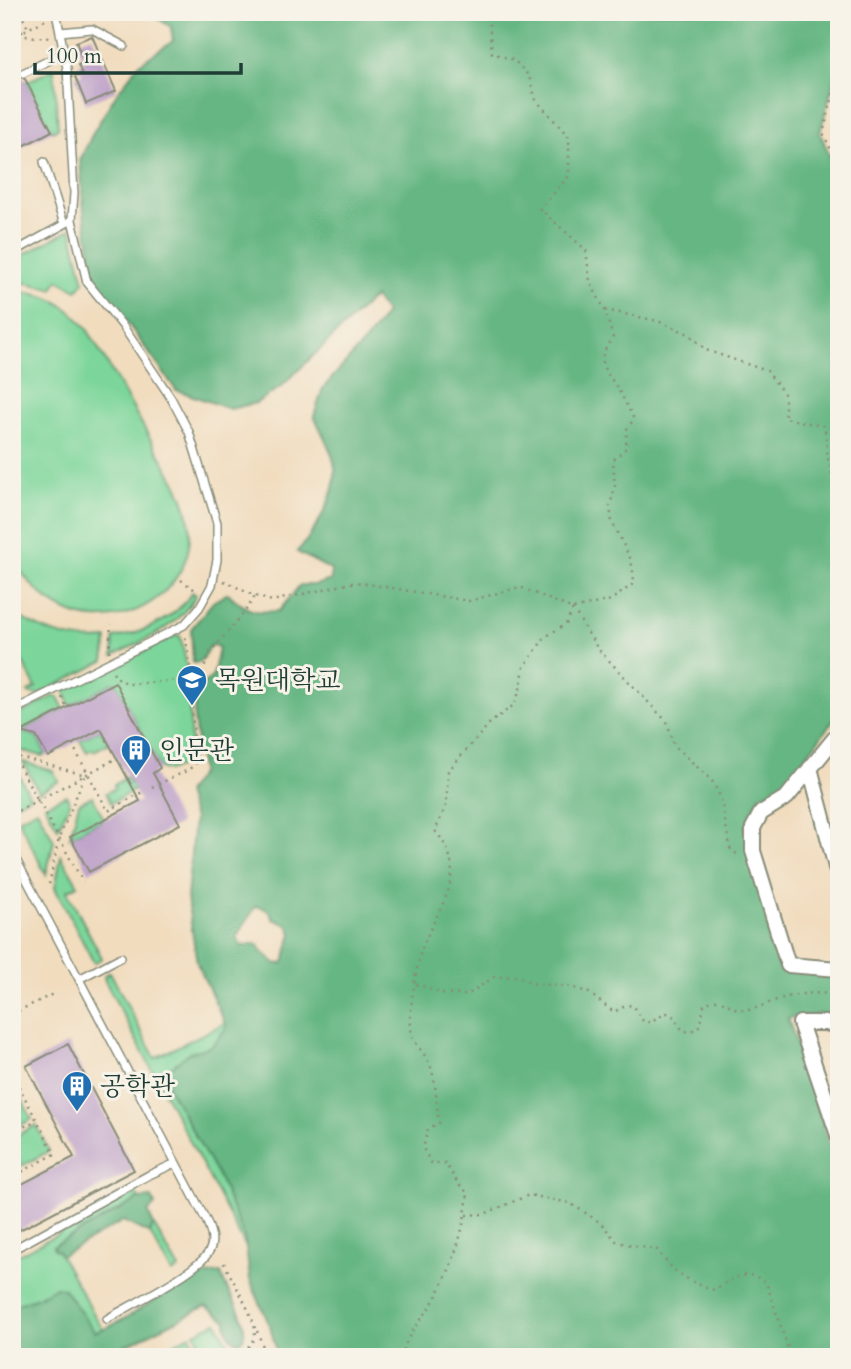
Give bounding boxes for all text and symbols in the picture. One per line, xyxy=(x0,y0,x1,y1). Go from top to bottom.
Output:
scale bar xyxy=(35,32,242,76)
text: 100 m xyxy=(46,42,102,71)
school or university icon: 목원대학교 xyxy=(175,663,209,707)
place label: 목원대학교 xyxy=(215,663,341,698)
building icon: 인문관 xyxy=(119,733,153,777)
place label: 인문관 xyxy=(159,733,234,768)
building icon: 공학관 xyxy=(60,1069,94,1113)
place label: 공학관 xyxy=(100,1069,175,1104)

